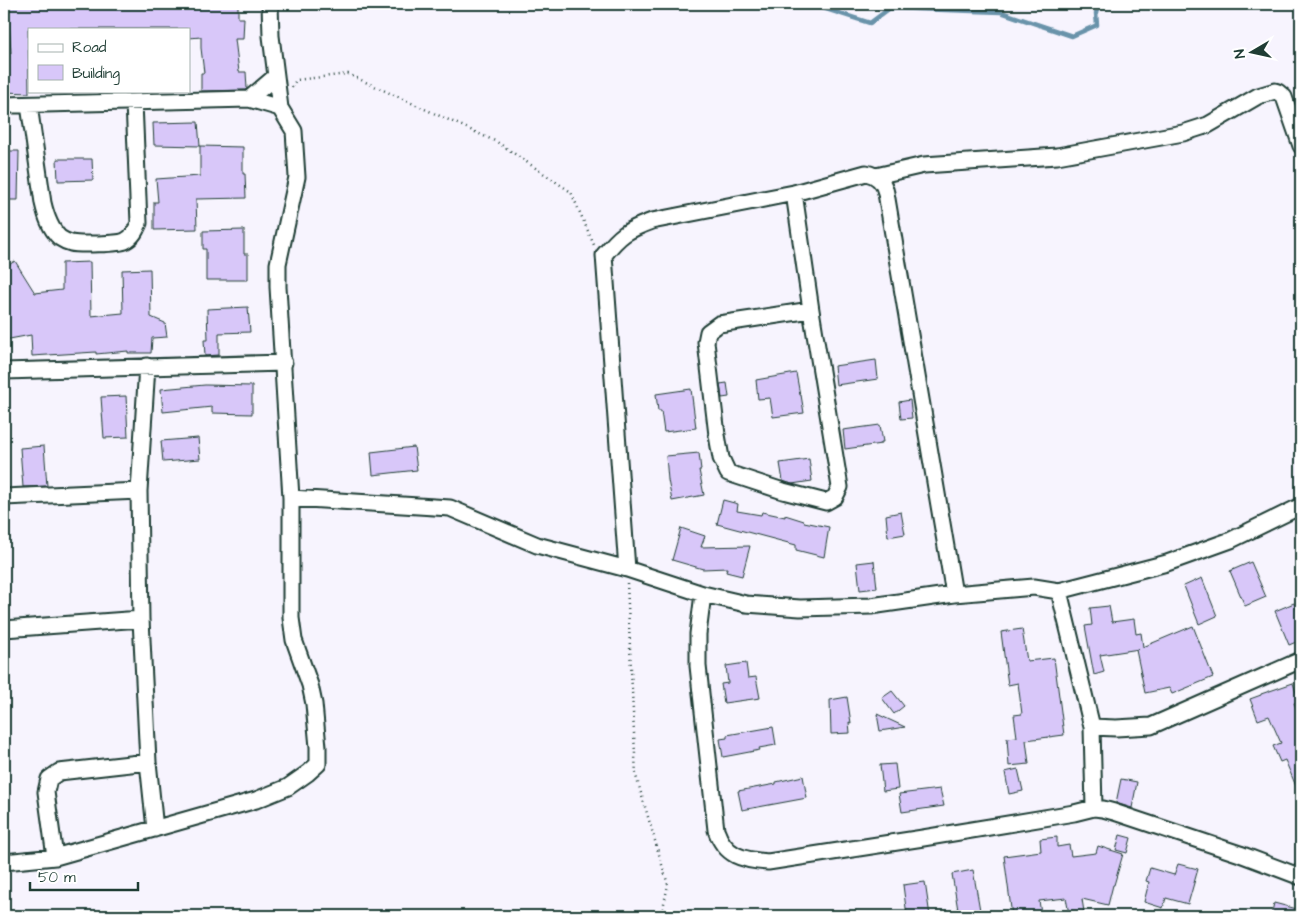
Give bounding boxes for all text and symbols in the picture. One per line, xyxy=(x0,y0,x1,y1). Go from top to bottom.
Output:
legend xyxy=(28,28,190,92)
north arrow xyxy=(1228,28,1278,78)
text: Road xyxy=(72,37,107,58)
text: N xyxy=(1230,48,1251,60)
text: Building xyxy=(72,63,120,85)
scale bar xyxy=(30,860,138,892)
text: 50 m xyxy=(38,867,76,888)

